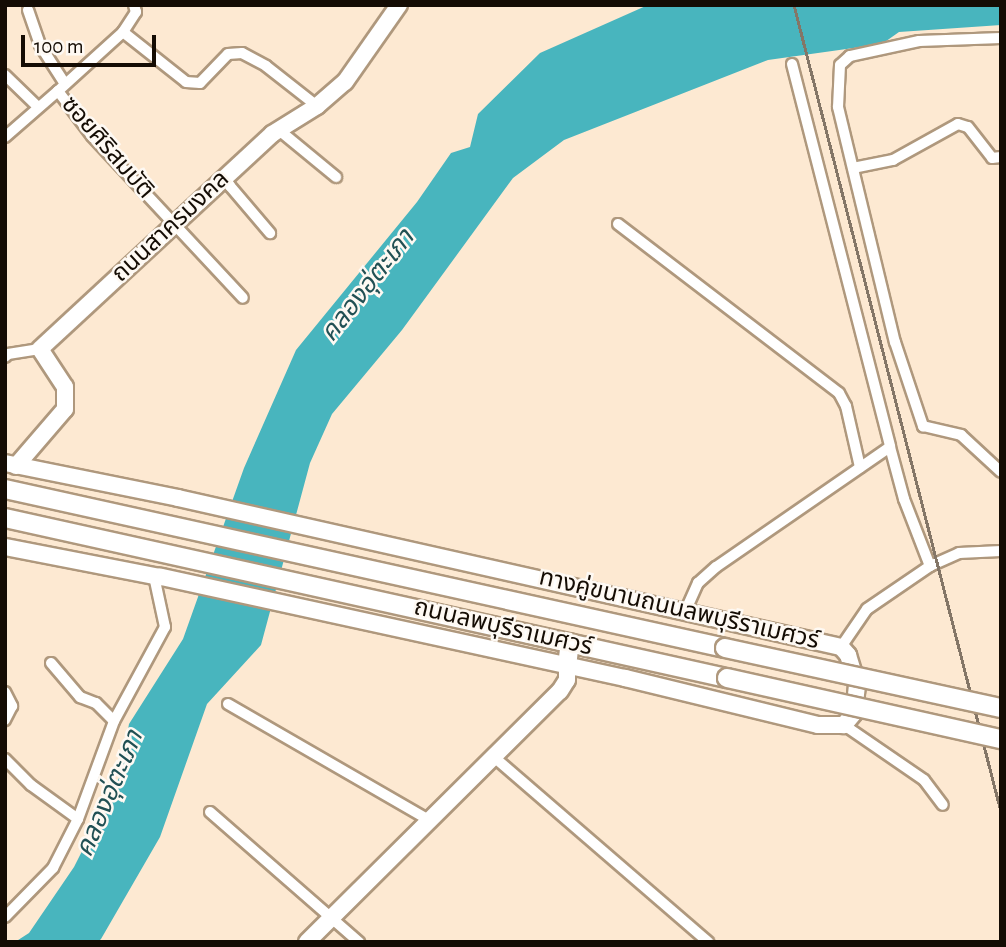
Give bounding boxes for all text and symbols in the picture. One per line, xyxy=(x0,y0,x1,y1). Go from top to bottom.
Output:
scale bar xyxy=(24,21,159,65)
text: 100 m xyxy=(34,36,84,57)
street label: ซอยศิริสมบัติ xyxy=(55,91,159,205)
street label: ถนนสาครมงคล xyxy=(106,165,236,289)
water label: คลองอุ่ตะเภา xyxy=(315,224,421,348)
street label: ทางคู่ขนานถนนลพบุรีราเมศวร์ xyxy=(536,564,822,656)
street label: ถนนลพบุรีราเมศวร์ xyxy=(411,593,595,663)
water label: คลองอุ่ตะเภา xyxy=(69,726,151,862)

